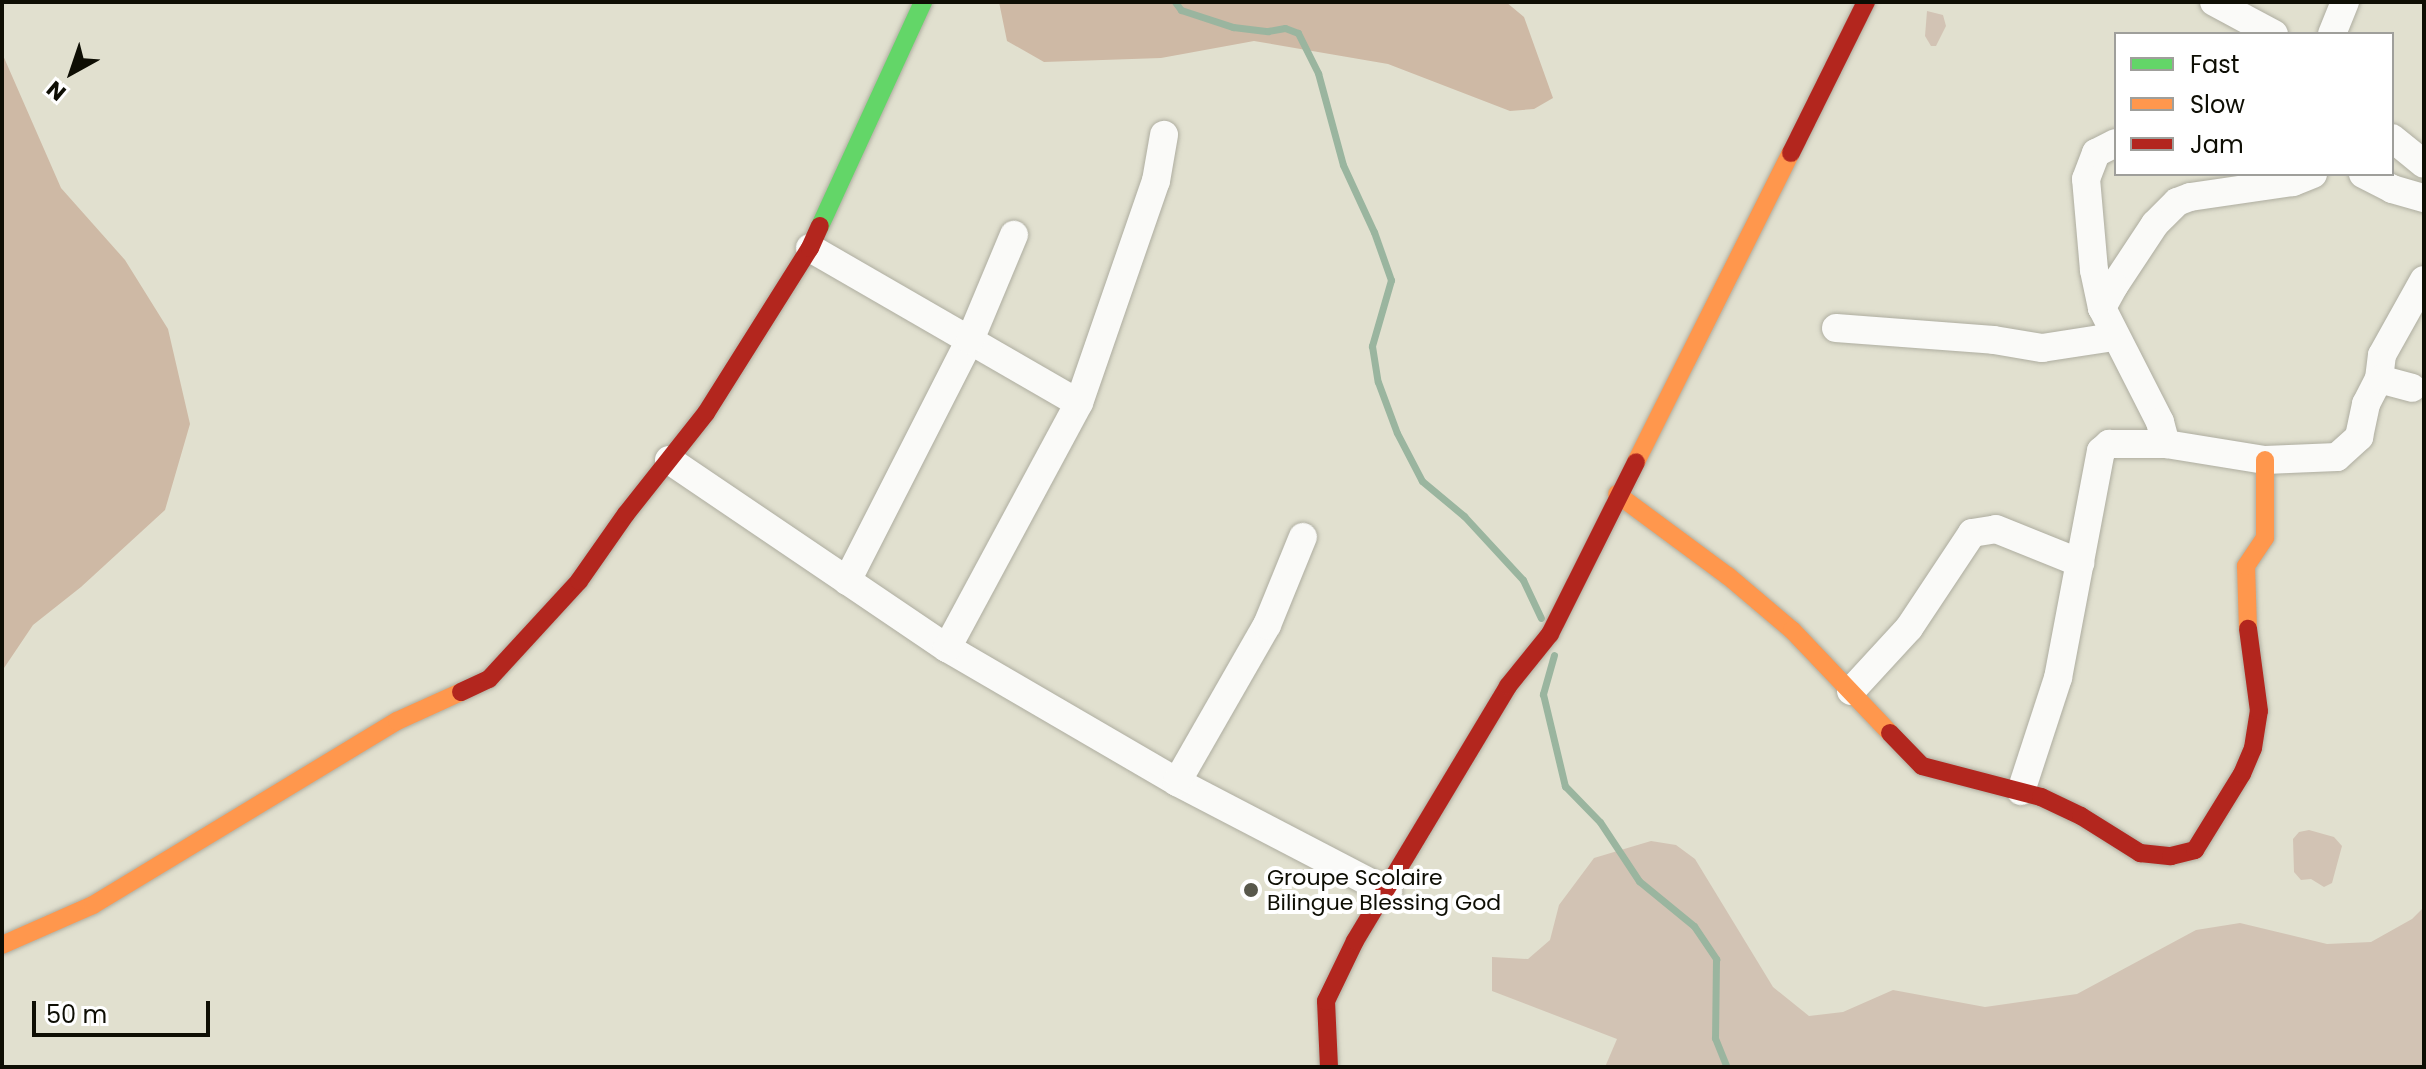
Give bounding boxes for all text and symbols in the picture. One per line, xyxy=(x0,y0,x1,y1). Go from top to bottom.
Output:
north arrow xyxy=(32,32,112,112)
legend xyxy=(2114,32,2394,176)
text: Fast xyxy=(2190,48,2240,81)
text: N xyxy=(40,74,73,108)
text: Slow xyxy=(2190,88,2245,121)
text: Jam xyxy=(2190,128,2244,161)
place label: Groupe Scolaire Bilingue Blessing God xyxy=(1267,864,1501,916)
marker: Groupe Scolaire Bilingue Blessing God xyxy=(1242,881,1260,899)
scale bar xyxy=(36,985,214,1035)
text: 50 m xyxy=(46,998,107,1031)

